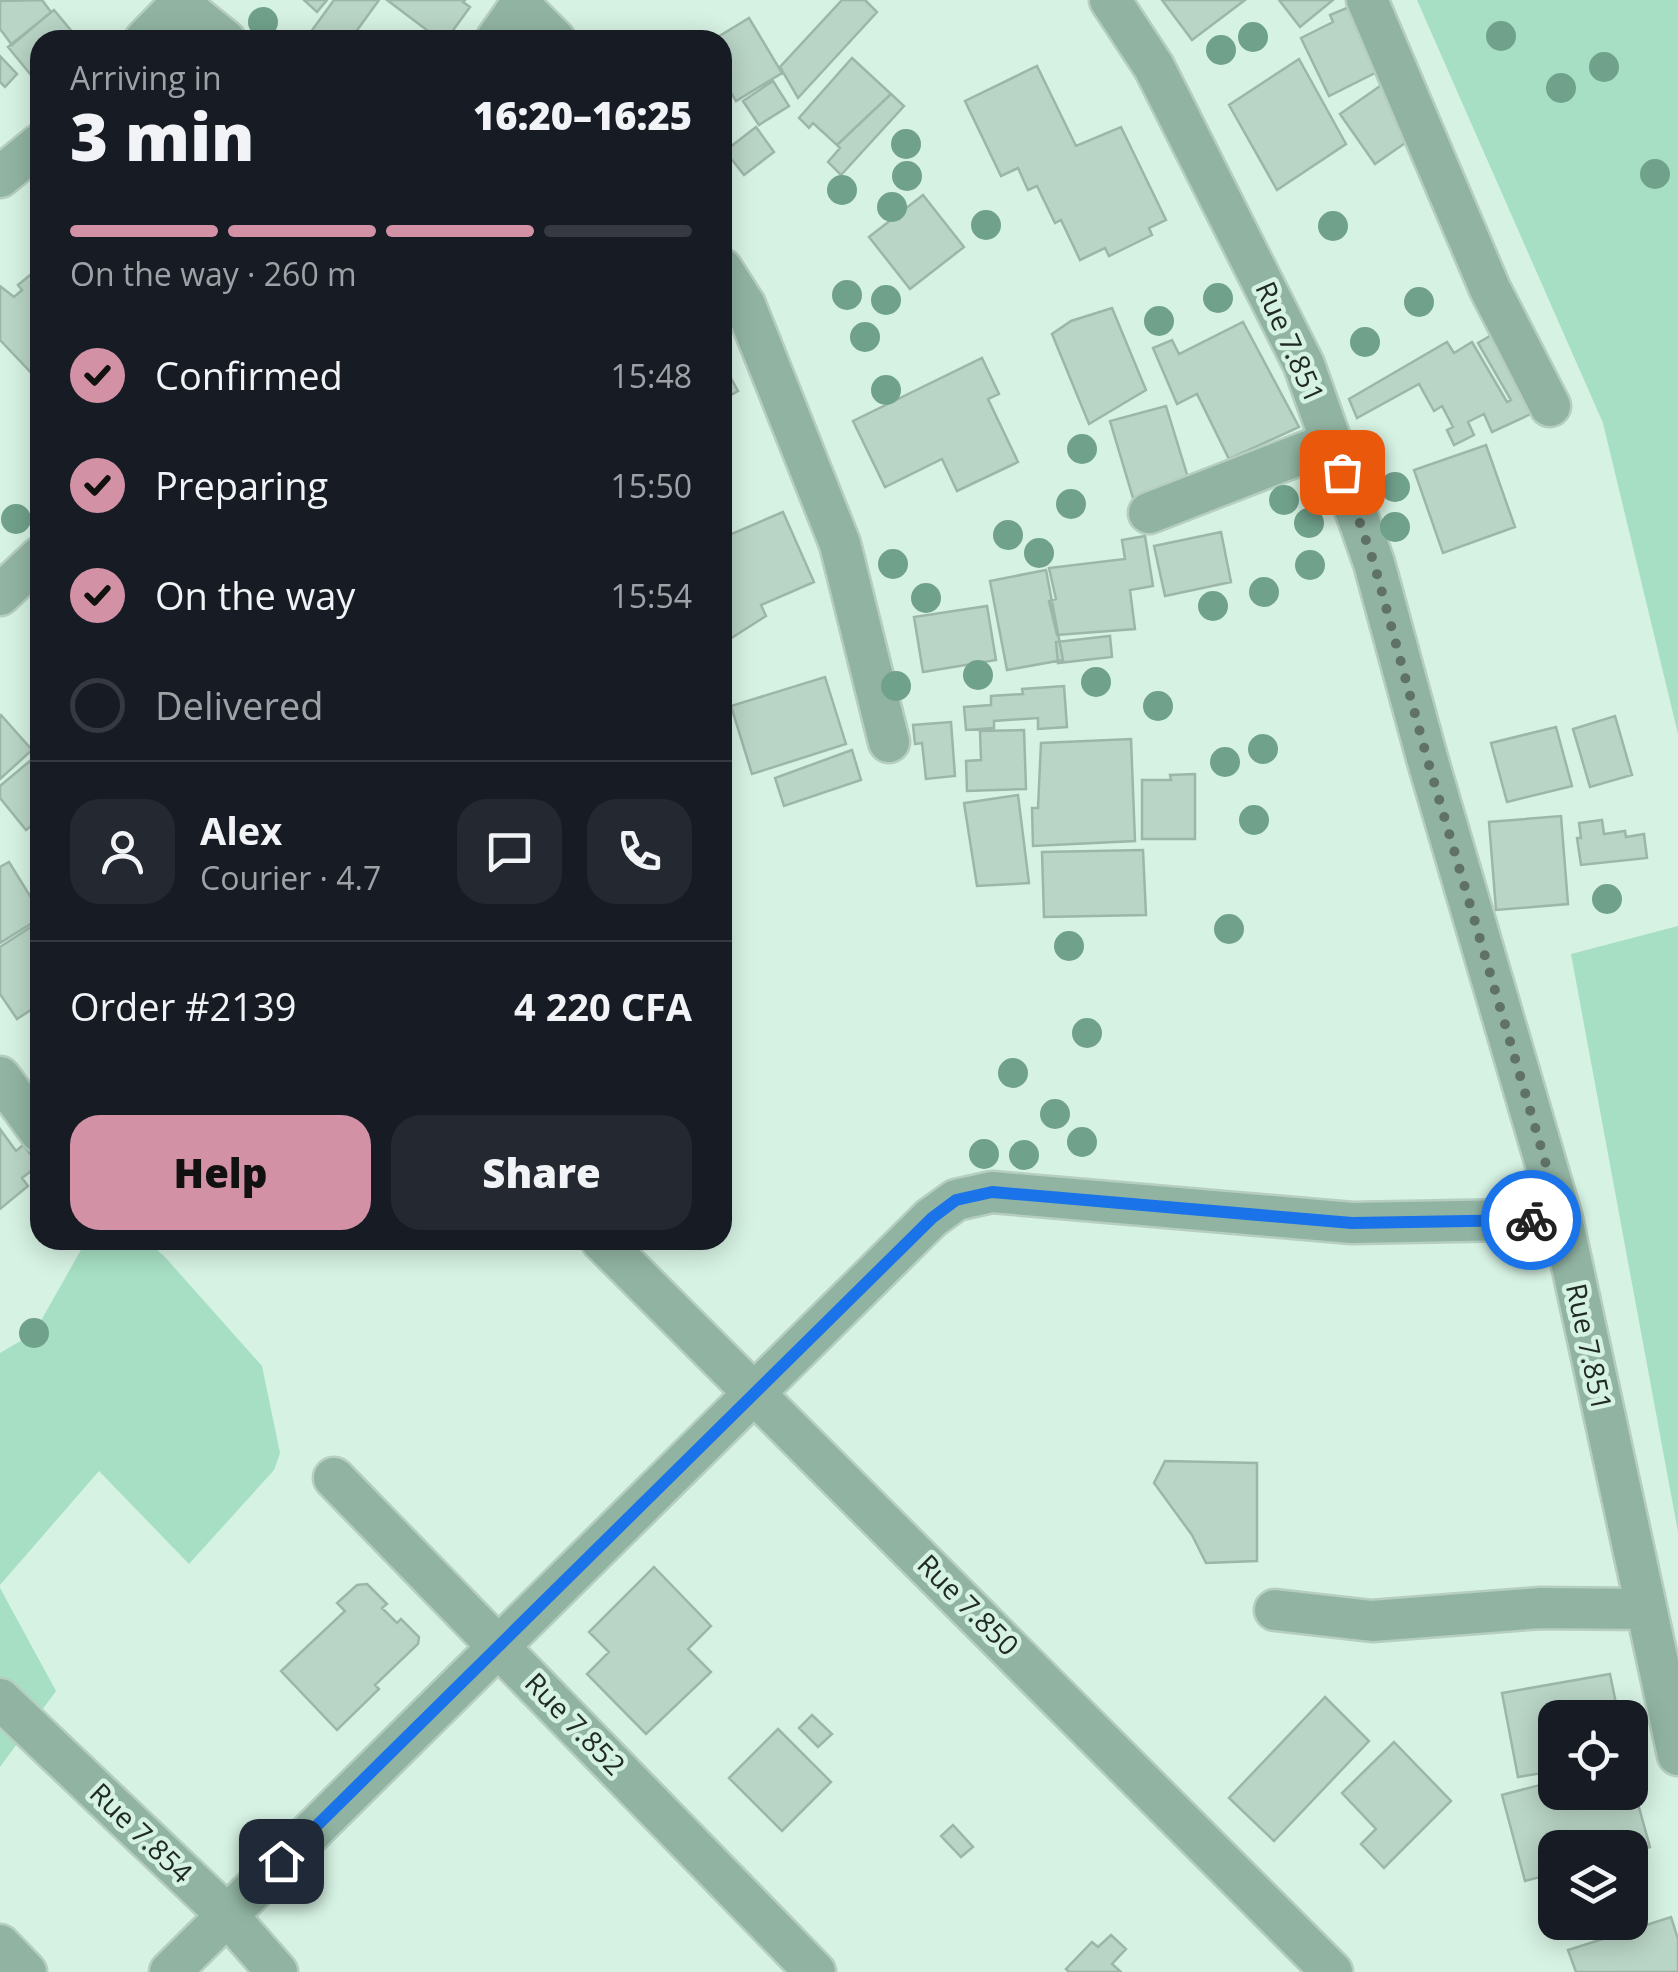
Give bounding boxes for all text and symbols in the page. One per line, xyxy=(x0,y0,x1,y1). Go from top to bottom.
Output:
text: Arriving in xyxy=(70,56,222,99)
text: 16:20–16:25 xyxy=(473,89,692,141)
text: 3 min xyxy=(70,92,255,180)
text: On the way · 260 m xyxy=(70,252,357,295)
street label: Rue 7.851 xyxy=(1247,275,1334,408)
icon: check xyxy=(70,348,125,403)
text: Confirmed xyxy=(155,349,343,401)
text: 15:48 xyxy=(610,354,692,397)
pin xyxy=(1300,430,1385,515)
icon: bag xyxy=(1315,445,1370,500)
icon: check xyxy=(70,458,125,513)
text: Preparing xyxy=(155,459,328,511)
text: 15:50 xyxy=(610,464,692,507)
icon: check xyxy=(70,568,125,623)
text: On the way xyxy=(155,569,355,621)
text: 15:54 xyxy=(610,574,692,617)
text: Delivered xyxy=(155,679,324,731)
button: person xyxy=(70,799,175,904)
button: chat xyxy=(457,799,562,904)
button: phone xyxy=(587,799,692,904)
text: Alex xyxy=(200,804,282,856)
text: Courier · 4.7 xyxy=(200,856,381,899)
text: Order #2139 xyxy=(70,980,297,1032)
text: 4 220 CFA xyxy=(514,980,692,1032)
button: Help xyxy=(70,1115,371,1230)
button: Share xyxy=(391,1115,692,1230)
courier xyxy=(1481,1170,1581,1270)
icon: bike xyxy=(1504,1193,1559,1248)
street label: Rue 7.851 xyxy=(1558,1280,1622,1414)
street label: Rue 7.850 xyxy=(910,1545,1028,1663)
street label: Rue 7.852 xyxy=(517,1664,634,1783)
map controls xyxy=(1538,1700,1648,1940)
button: locate xyxy=(1538,1700,1648,1810)
street label: Rue 7.854 xyxy=(82,1774,201,1891)
pin xyxy=(239,1819,324,1904)
button: layers xyxy=(1538,1830,1648,1940)
icon: home xyxy=(254,1834,309,1889)

